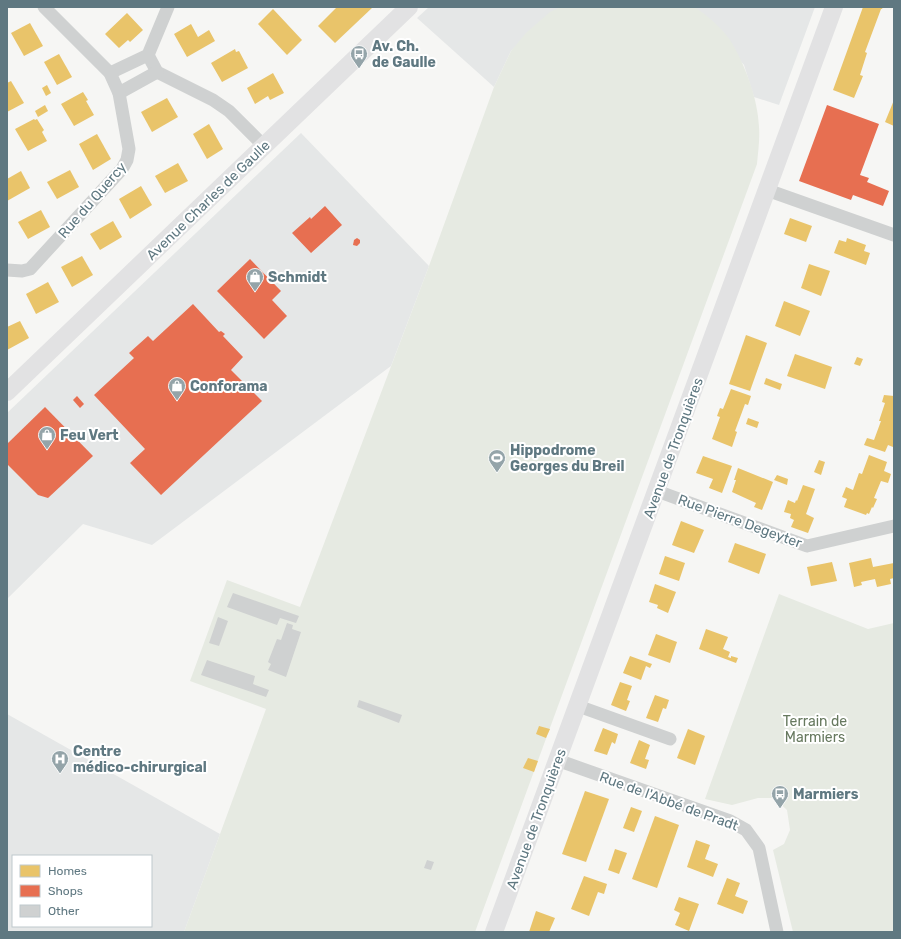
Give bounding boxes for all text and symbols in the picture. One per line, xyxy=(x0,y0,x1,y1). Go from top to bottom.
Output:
place label: Av. Ch. de Gaulle xyxy=(372,38,436,71)
bus stop icon: Av. Ch. de Gaulle xyxy=(349,44,369,69)
street label: Avenue Charles de Gaulle xyxy=(143,137,274,264)
street label: Rue du Quercy xyxy=(55,159,130,242)
shop icon: Schmidt xyxy=(245,267,265,292)
place label: Schmidt xyxy=(268,269,327,286)
street label: Avenue de Tronquières xyxy=(640,375,707,521)
shop icon: Conforama xyxy=(167,376,187,401)
place label: Conforama xyxy=(190,378,268,395)
shop icon: Feu Vert xyxy=(37,425,57,450)
place label: Feu Vert xyxy=(60,427,119,444)
place label: Hippodrome Georges du Breil xyxy=(510,442,624,475)
sports icon: Hippodrome Georges du Breil xyxy=(487,448,507,473)
street label: Rue Pierre Degeyter xyxy=(676,491,805,552)
park label: Terrain de Marmiers xyxy=(783,713,847,746)
place label: Centre médico-chirurgical xyxy=(73,743,207,776)
street label: Avenue de Tronquières xyxy=(503,746,570,892)
hospital icon: Centre médico-chirurgical xyxy=(50,749,70,774)
street label: Rue de l'Abbé de Pradt xyxy=(597,768,741,835)
bus stop icon: Marmiers xyxy=(770,784,790,809)
place label: Marmiers xyxy=(793,786,859,803)
legend xyxy=(12,855,152,927)
text: Homes xyxy=(48,864,87,878)
text: Shops xyxy=(48,884,83,898)
text: Other xyxy=(48,904,80,918)

